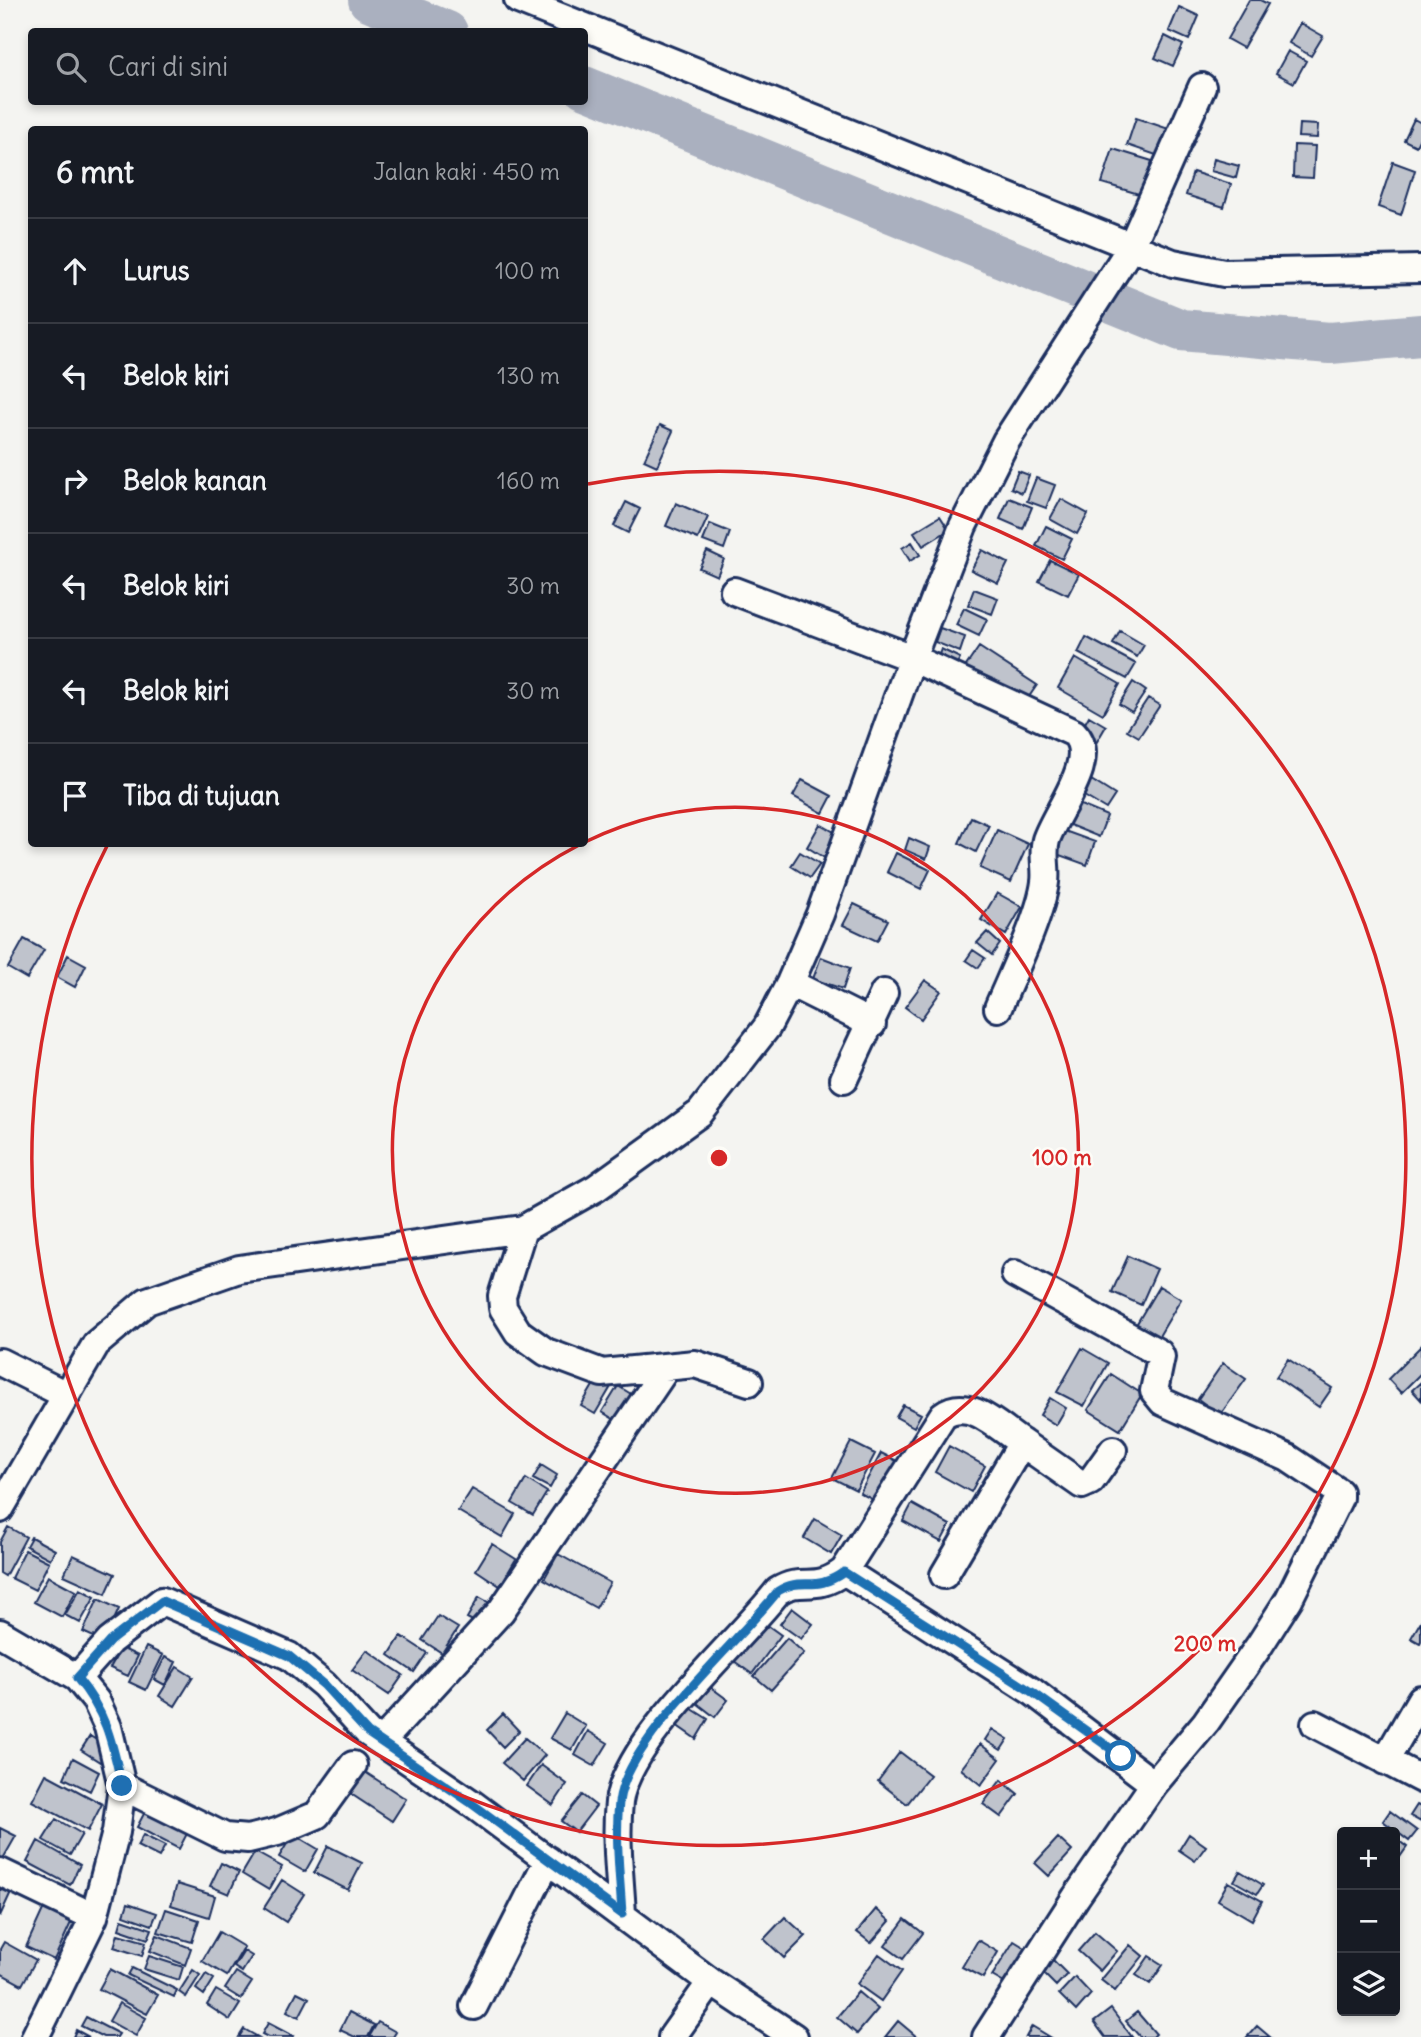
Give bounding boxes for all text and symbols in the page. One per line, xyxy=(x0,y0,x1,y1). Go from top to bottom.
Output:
search box xyxy=(28,28,588,105)
icon: search xyxy=(52,48,90,86)
text: Cari di sini xyxy=(108,50,228,83)
text: 6 mnt xyxy=(56,153,134,191)
text: Jalan kaki · 450 m xyxy=(373,157,560,186)
icon: ahead xyxy=(56,252,94,290)
text: Lurus xyxy=(123,254,190,287)
text: 100 m xyxy=(495,256,560,285)
icon: left xyxy=(56,357,94,395)
text: Belok kiri xyxy=(123,359,229,392)
text: 130 m xyxy=(497,361,560,390)
icon: right xyxy=(56,462,94,500)
text: Belok kanan xyxy=(123,464,267,497)
text: 160 m xyxy=(497,466,560,495)
icon: left xyxy=(56,567,94,605)
text: Belok kiri xyxy=(123,569,229,602)
text: 30 m xyxy=(506,571,560,600)
icon: left xyxy=(56,672,94,710)
text: Belok kiri xyxy=(123,674,229,707)
text: 30 m xyxy=(506,676,560,705)
icon: arrive xyxy=(56,777,94,815)
text: Tiba di tujuan xyxy=(123,779,280,812)
text: 100 m xyxy=(1032,1144,1092,1171)
centre of rings xyxy=(707,1146,731,1170)
text: 200 m xyxy=(1174,1630,1237,1657)
route start xyxy=(1105,1740,1136,1771)
route end xyxy=(106,1770,137,1801)
map controls xyxy=(1337,1827,1400,2016)
button: + xyxy=(1337,1827,1400,1890)
button: − xyxy=(1337,1890,1400,1953)
button: layers xyxy=(1337,1953,1400,2016)

